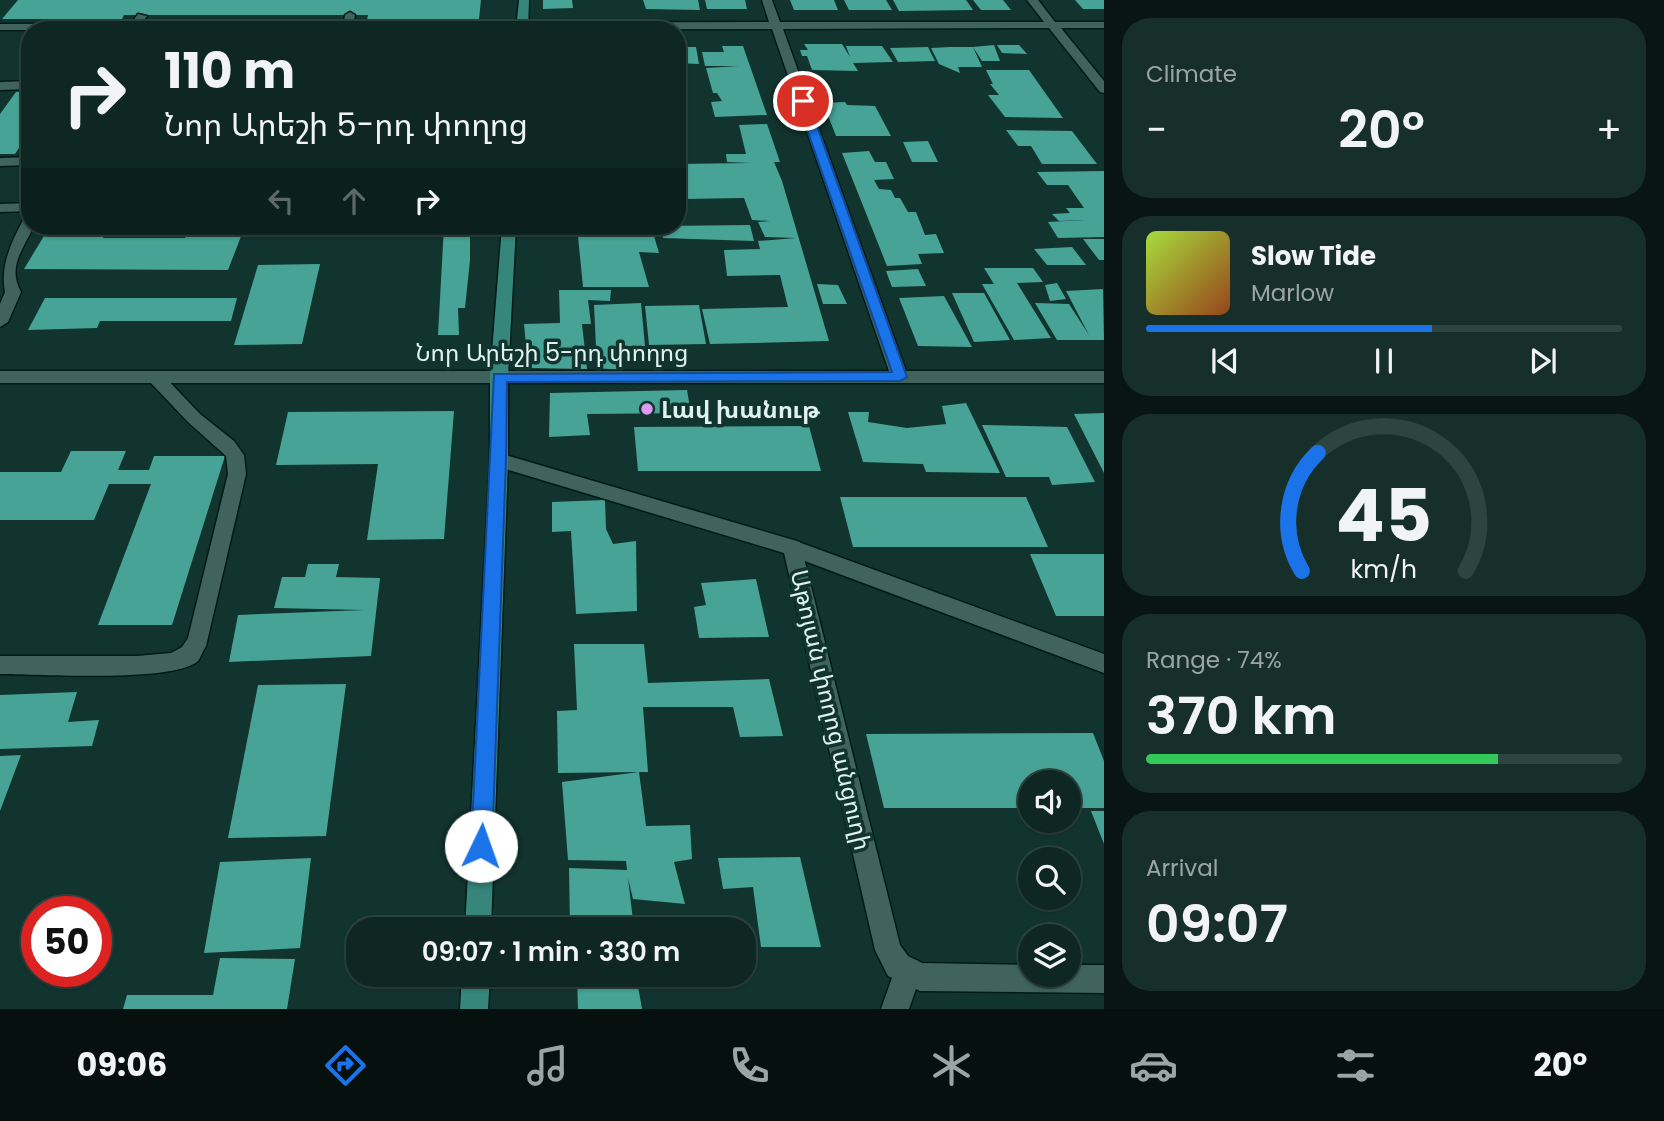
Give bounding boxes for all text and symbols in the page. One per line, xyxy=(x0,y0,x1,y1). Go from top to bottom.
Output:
text: 110 m xyxy=(164,37,295,105)
icon: right xyxy=(49,49,140,140)
text: Climate xyxy=(1146,58,1237,90)
pin xyxy=(773,71,833,131)
icon: arrive xyxy=(784,82,822,120)
text: 20° xyxy=(1338,93,1425,166)
text: Նոր Արեշի 5-րդ փողոց xyxy=(164,102,528,147)
text: − xyxy=(1146,103,1167,156)
text: + xyxy=(1596,103,1622,156)
icon: left xyxy=(262,182,300,220)
icon: ahead xyxy=(335,182,373,220)
icon: right xyxy=(408,182,446,220)
text: Slow Tide xyxy=(1251,238,1376,274)
text: Marlow xyxy=(1251,277,1334,309)
street label: Նոր Արեշի 5-րդ փողոց xyxy=(416,336,688,369)
icon: previous xyxy=(1206,342,1244,380)
icon: pause xyxy=(1365,342,1403,380)
icon: next xyxy=(1524,342,1562,380)
place label: Լավ խանութ xyxy=(661,393,821,426)
marker: Լավ խանութ xyxy=(639,401,655,417)
text: 45 xyxy=(1336,465,1432,566)
text: km/h xyxy=(1351,551,1417,586)
street label: Աթոյան փողոց անցուղի xyxy=(783,566,879,854)
text: Range · 74% xyxy=(1146,644,1282,676)
text: 370 km xyxy=(1146,679,1336,752)
map controls xyxy=(1018,770,1081,987)
button: sound xyxy=(1018,770,1081,833)
position arrow xyxy=(444,809,518,883)
button: search xyxy=(1018,847,1081,910)
text: Arrival xyxy=(1146,852,1218,884)
text: 09:07 xyxy=(1146,887,1288,960)
speed limit sign: 50 xyxy=(21,896,112,987)
button: layers xyxy=(1018,924,1081,987)
text: 09:07 · 1 min · 330 m xyxy=(422,934,680,970)
icon: directions xyxy=(321,1041,370,1090)
icon: music xyxy=(523,1041,572,1090)
icon: phone xyxy=(725,1041,774,1090)
icon: climate xyxy=(927,1041,976,1090)
icon: car xyxy=(1129,1041,1178,1090)
icon: filters xyxy=(1331,1041,1380,1090)
text: 09:06 xyxy=(77,1042,167,1087)
text: 20° xyxy=(1533,1042,1587,1087)

